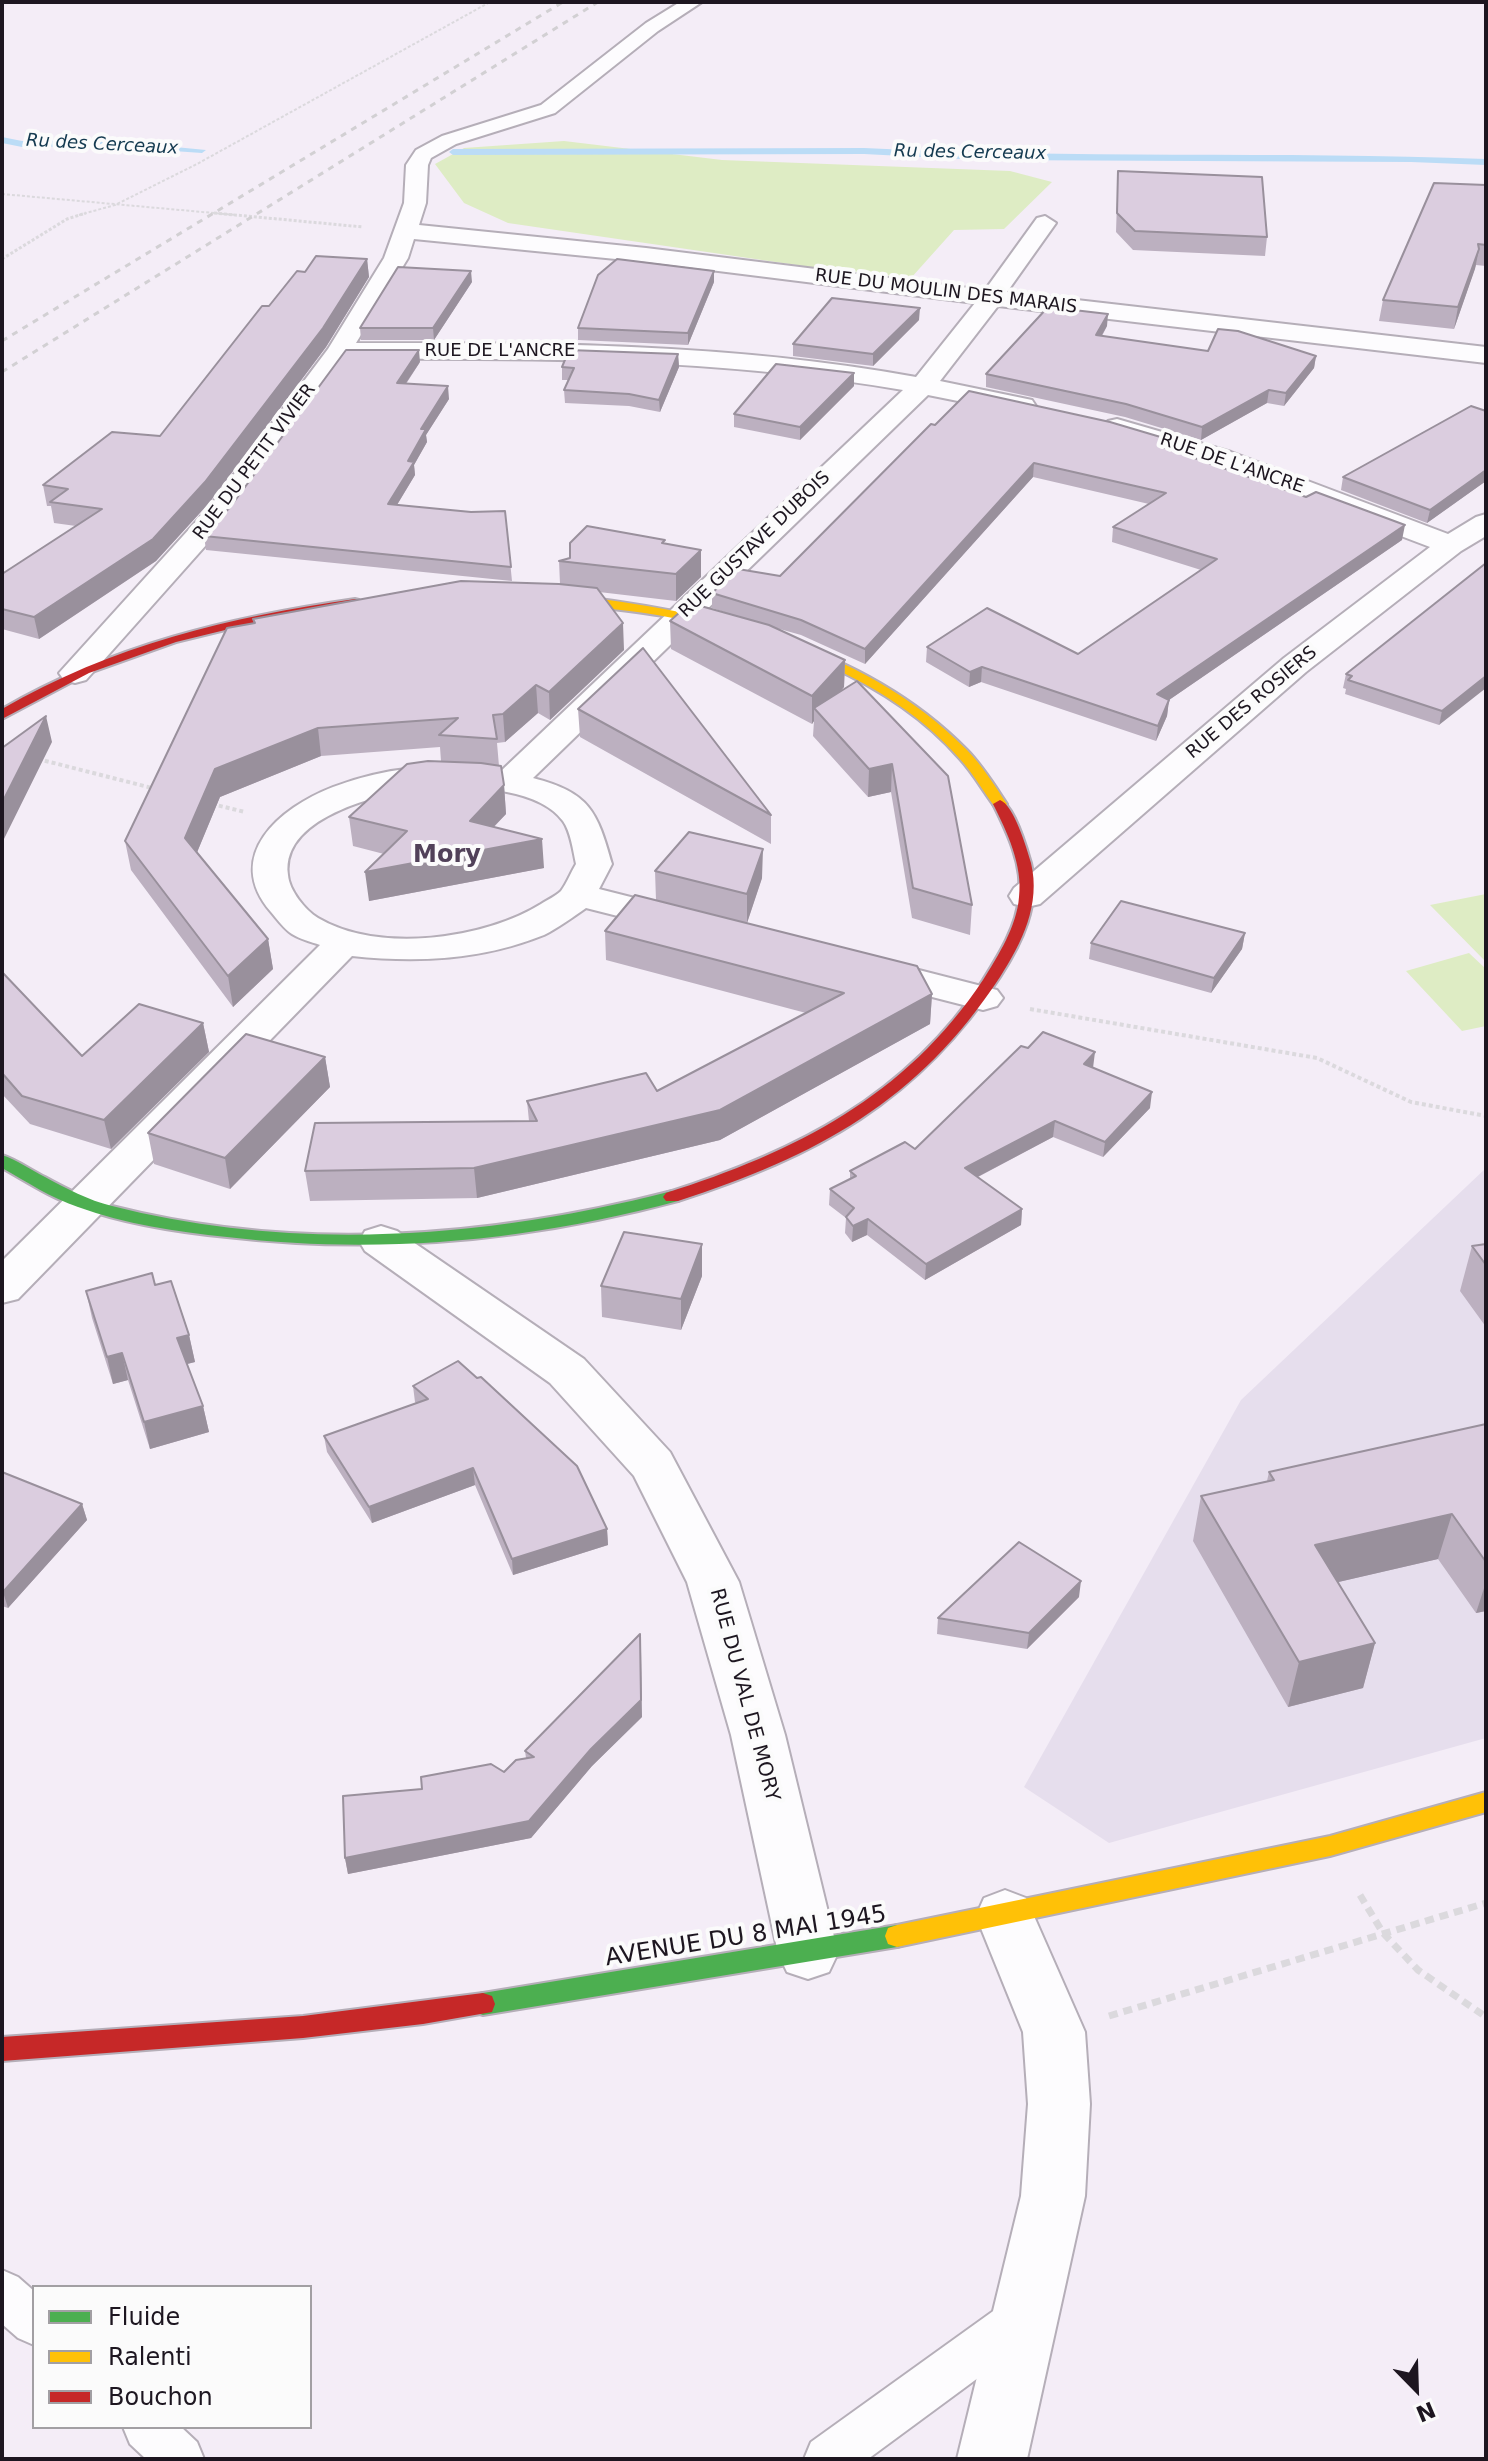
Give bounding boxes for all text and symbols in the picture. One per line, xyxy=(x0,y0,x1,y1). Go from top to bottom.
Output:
water label: Ru des Cerceaux xyxy=(25,130,179,160)
water label: Ru des Cerceaux xyxy=(894,141,1046,165)
street label: RUE DU MOULIN DES MARAIS xyxy=(814,265,1078,319)
street label: RUE DE L'ANCRE xyxy=(425,340,575,362)
street label: RUE DU PETIT VIVIER xyxy=(189,380,321,544)
street label: RUE DE L'ANCRE xyxy=(1157,429,1307,499)
street label: RUE GUSTAVE DUBOIS xyxy=(675,467,835,623)
street label: RUE DES ROSIERS xyxy=(1182,642,1322,764)
district label: Mory xyxy=(413,842,481,870)
street label: RUE DU VAL DE MORY xyxy=(704,1586,784,1804)
street label: AVENUE DU 8 MAI 1945 xyxy=(603,1901,889,1973)
legend xyxy=(32,2285,312,2429)
text: Fluide xyxy=(108,2303,180,2331)
text: Ralenti xyxy=(108,2343,192,2371)
north arrow xyxy=(1376,2349,1456,2429)
text: Bouchon xyxy=(108,2383,213,2411)
text: N xyxy=(1412,2396,1439,2427)

